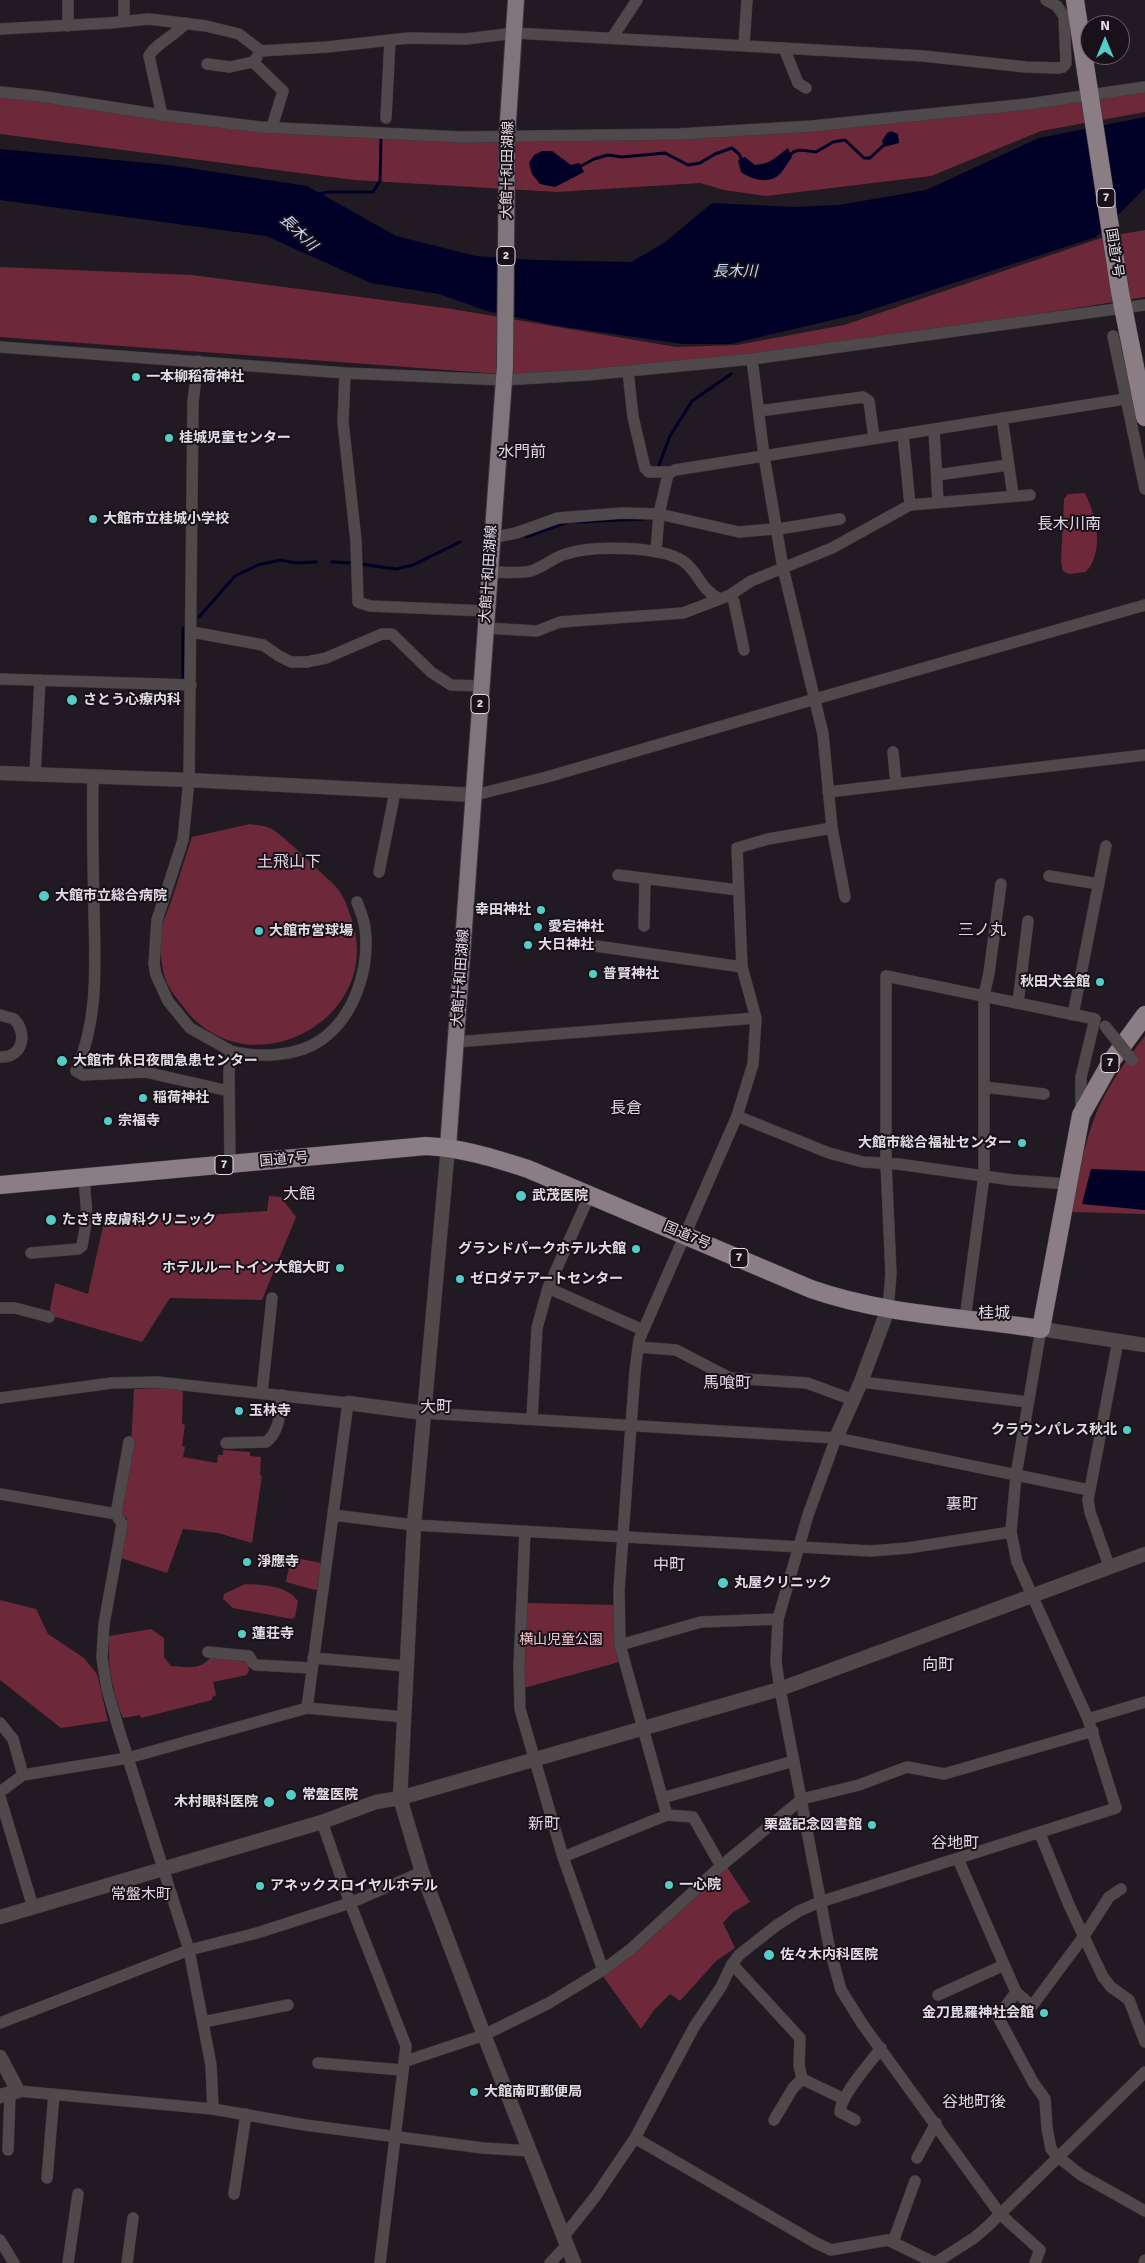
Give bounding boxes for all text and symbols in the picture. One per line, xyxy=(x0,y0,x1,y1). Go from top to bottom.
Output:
north arrow xyxy=(1080,15,1130,65)
text: N xyxy=(1100,17,1110,34)
street label: 大館十和田湖線 xyxy=(499,121,517,219)
road number: 7 xyxy=(1097,188,1115,208)
water label: 長木川 xyxy=(276,211,320,255)
street label: 国道7号 xyxy=(1102,227,1126,279)
road number: 2 xyxy=(497,247,515,266)
water label: 長木川 xyxy=(713,263,757,281)
place label: 一本柳稻荷神社 xyxy=(146,369,244,385)
marker: 一本柳稻荷神社 xyxy=(130,371,142,383)
place label: 桂城児童センター xyxy=(179,430,291,446)
marker: 桂城児童センター xyxy=(163,432,175,444)
district label: 水門前 xyxy=(498,443,546,463)
place label: 大館市立桂城小学校 xyxy=(103,511,229,527)
marker: 大館市立桂城小学校 xyxy=(87,513,99,525)
district label: 長木川南 xyxy=(1037,515,1101,535)
street label: 大館十和田湖線 xyxy=(477,525,501,623)
place label: さとう心療内科 xyxy=(83,692,181,708)
marker: さとう心療内科 xyxy=(65,693,79,707)
road number: 2 xyxy=(471,694,489,714)
district label: 土飛山下 xyxy=(257,853,321,873)
place label: 大館市立総合病院 xyxy=(55,888,167,904)
marker: 大館市立総合病院 xyxy=(37,889,51,903)
place label: 幸田神社 xyxy=(475,902,531,918)
marker: 幸田神社 xyxy=(535,904,547,916)
place label: 愛宕神社 xyxy=(548,919,604,935)
marker: 愛宕神社 xyxy=(532,921,544,933)
district label: 三ノ丸 xyxy=(958,921,1006,941)
place label: 大館市営球場 xyxy=(269,923,353,939)
marker: 大館市営球場 xyxy=(253,925,265,937)
street label: 大館十和田湖線 xyxy=(449,929,473,1027)
place label: 大日神社 xyxy=(538,937,594,953)
marker: 大日神社 xyxy=(522,939,534,951)
place label: 普賢神社 xyxy=(603,966,659,982)
marker: 普賢神社 xyxy=(587,968,599,980)
place label: 秋田犬会館 xyxy=(1020,974,1090,990)
marker: 秋田犬会館 xyxy=(1094,976,1106,988)
place label: 大館市 休日夜間急患センター xyxy=(73,1053,258,1069)
marker: 大館市 休日夜間急患センター xyxy=(55,1054,69,1068)
road number: 7 xyxy=(1101,1054,1119,1072)
place label: 稲荷神社 xyxy=(153,1090,209,1106)
marker: 稲荷神社 xyxy=(137,1092,149,1104)
district label: 長倉 xyxy=(610,1099,642,1119)
place label: 宗福寺 xyxy=(118,1113,160,1129)
marker: 宗福寺 xyxy=(102,1115,114,1127)
place label: 大館市総合福祉センター xyxy=(858,1135,1012,1151)
marker: 大館市総合福祉センター xyxy=(1016,1137,1028,1149)
street label: 国道7号 xyxy=(259,1149,309,1171)
road number: 7 xyxy=(215,1156,233,1174)
district label: 大館 xyxy=(283,1185,315,1205)
place label: 武茂医院 xyxy=(532,1188,588,1204)
marker: 武茂医院 xyxy=(514,1189,528,1203)
place label: たさき皮膚科クリニック xyxy=(62,1212,216,1228)
marker: たさき皮膚科クリニック xyxy=(44,1213,58,1227)
street label: 国道7号 xyxy=(661,1219,713,1253)
place label: グランドパークホテル大館 xyxy=(458,1241,626,1257)
marker: グランドパークホテル大館 xyxy=(630,1243,642,1255)
road number: 7 xyxy=(730,1248,748,1268)
place label: ホテルルートイン大館大町 xyxy=(162,1260,330,1276)
marker: ホテルルートイン大館大町 xyxy=(334,1262,346,1274)
place label: ゼロダテアートセンター xyxy=(470,1271,623,1287)
marker: ゼロダテアートセンター xyxy=(454,1273,466,1285)
district label: 桂城 xyxy=(978,1304,1010,1324)
district label: 馬喰町 xyxy=(703,1374,751,1394)
district label: 大町 xyxy=(420,1398,452,1418)
place label: 玉林寺 xyxy=(249,1403,291,1419)
marker: 玉林寺 xyxy=(233,1405,245,1417)
place label: クラウンパレス秋北 xyxy=(991,1422,1117,1438)
marker: クラウンパレス秋北 xyxy=(1121,1424,1133,1436)
district label: 裏町 xyxy=(946,1495,978,1515)
place label: 淨應寺 xyxy=(257,1554,299,1570)
marker: 淨應寺 xyxy=(241,1556,253,1568)
district label: 中町 xyxy=(653,1556,685,1576)
place label: 丸屋クリニック xyxy=(734,1575,832,1591)
marker: 丸屋クリニック xyxy=(716,1576,730,1590)
place label: 蓮荘寺 xyxy=(252,1626,294,1642)
marker: 蓮荘寺 xyxy=(236,1628,248,1640)
park label: 横山児童公園 xyxy=(519,1632,603,1648)
district label: 向町 xyxy=(922,1656,954,1676)
place label: 常盤医院 xyxy=(302,1787,358,1803)
marker: 常盤医院 xyxy=(284,1788,298,1802)
place label: 木村眼科医院 xyxy=(174,1794,258,1810)
marker: 木村眼科医院 xyxy=(262,1795,276,1809)
district label: 新町 xyxy=(528,1815,560,1835)
place label: 栗盛記念図書館 xyxy=(764,1817,862,1833)
marker: 栗盛記念図書館 xyxy=(866,1819,878,1831)
district label: 谷地町 xyxy=(931,1834,979,1854)
place label: 一心院 xyxy=(679,1877,721,1893)
place label: アネックスロイヤルホテル xyxy=(270,1878,438,1894)
marker: 一心院 xyxy=(663,1879,675,1891)
marker: アネックスロイヤルホテル xyxy=(254,1880,266,1892)
district label: 常盤木町 xyxy=(111,1886,171,1904)
place label: 佐々木内科医院 xyxy=(780,1947,878,1963)
marker: 佐々木内科医院 xyxy=(762,1948,776,1962)
place label: 金刀毘羅神社会館 xyxy=(922,2005,1034,2021)
marker: 金刀毘羅神社会館 xyxy=(1038,2007,1050,2019)
place label: 大館南町郵便局 xyxy=(484,2084,582,2100)
marker: 大館南町郵便局 xyxy=(468,2086,480,2098)
district label: 谷地町後 xyxy=(942,2093,1006,2113)

